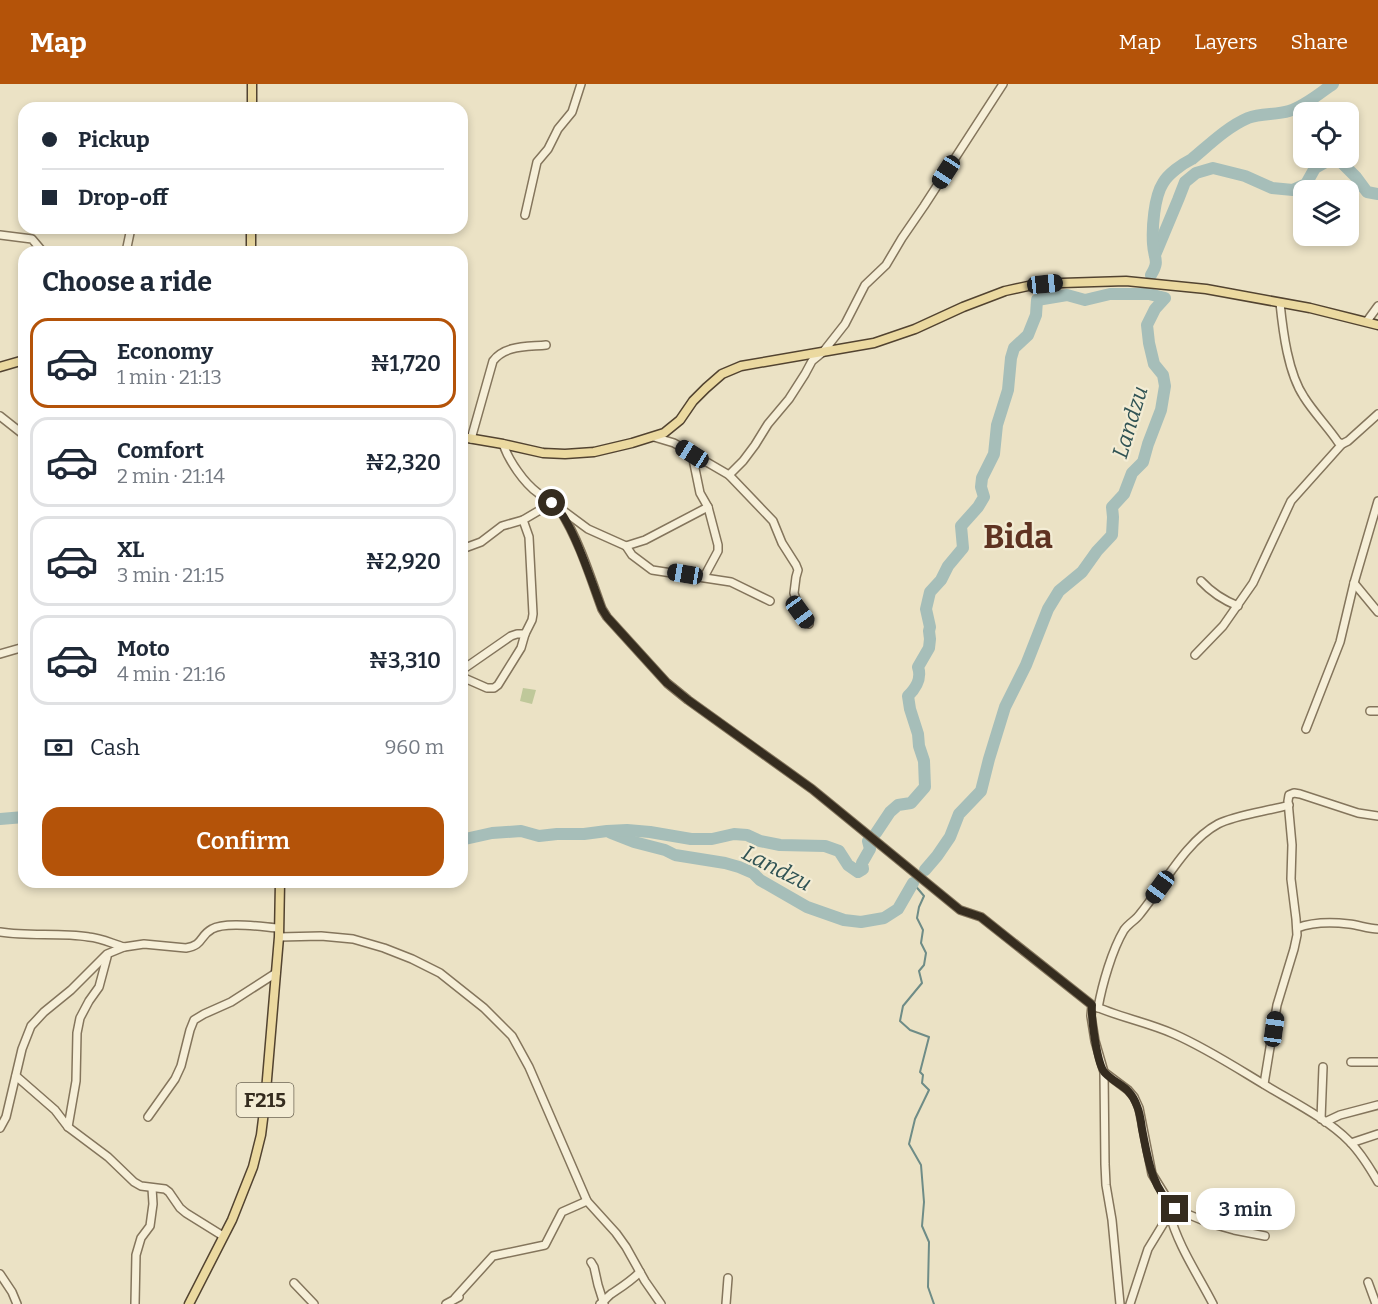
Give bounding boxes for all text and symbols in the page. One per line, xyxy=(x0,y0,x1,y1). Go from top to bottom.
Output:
text: Map xyxy=(30,26,87,59)
text: Map xyxy=(1119,29,1161,55)
text: Layers xyxy=(1194,29,1258,55)
text: Share xyxy=(1291,29,1348,55)
map controls xyxy=(1293,102,1359,246)
button: locate xyxy=(1293,102,1359,168)
text: Pickup xyxy=(78,126,150,153)
car xyxy=(929,152,963,192)
button: layers xyxy=(1293,180,1359,246)
text: Drop-off xyxy=(78,184,168,211)
text: Choose a ride xyxy=(42,266,212,298)
car xyxy=(1026,273,1064,295)
icon: car xyxy=(45,336,99,390)
text: Economy xyxy=(117,338,213,365)
text: ₦1,720 xyxy=(370,350,441,377)
text: 1 min · 21:13 xyxy=(117,365,222,389)
water label: Landzu xyxy=(1106,383,1154,461)
icon: car xyxy=(45,435,99,489)
text: Comfort xyxy=(117,437,204,464)
car xyxy=(672,437,712,471)
text: ₦2,320 xyxy=(365,449,441,476)
text: 2 min · 21:14 xyxy=(117,464,225,488)
route start xyxy=(538,489,565,516)
district label: Bida xyxy=(983,517,1053,557)
icon: car xyxy=(45,534,99,588)
text: XL xyxy=(117,536,144,563)
text: ₦2,920 xyxy=(365,548,441,575)
car xyxy=(666,562,704,586)
text: 3 min · 21:15 xyxy=(117,563,224,587)
car xyxy=(782,592,818,632)
icon: car xyxy=(45,633,99,687)
text: Moto xyxy=(117,635,170,662)
text: ₦3,310 xyxy=(368,647,441,674)
text: 4 min · 21:16 xyxy=(117,662,226,686)
icon: cash xyxy=(42,731,75,764)
text: Cash xyxy=(90,734,140,761)
text: 960 m xyxy=(385,735,444,759)
button: Confirm xyxy=(42,807,444,876)
water label: Landzu xyxy=(738,839,816,897)
car xyxy=(1142,867,1178,907)
car xyxy=(1263,1010,1285,1048)
road number: F215 xyxy=(236,1083,294,1117)
callout: 3 min xyxy=(1196,1188,1295,1230)
route end xyxy=(1161,1195,1188,1222)
text: 3 min xyxy=(1219,1197,1272,1221)

